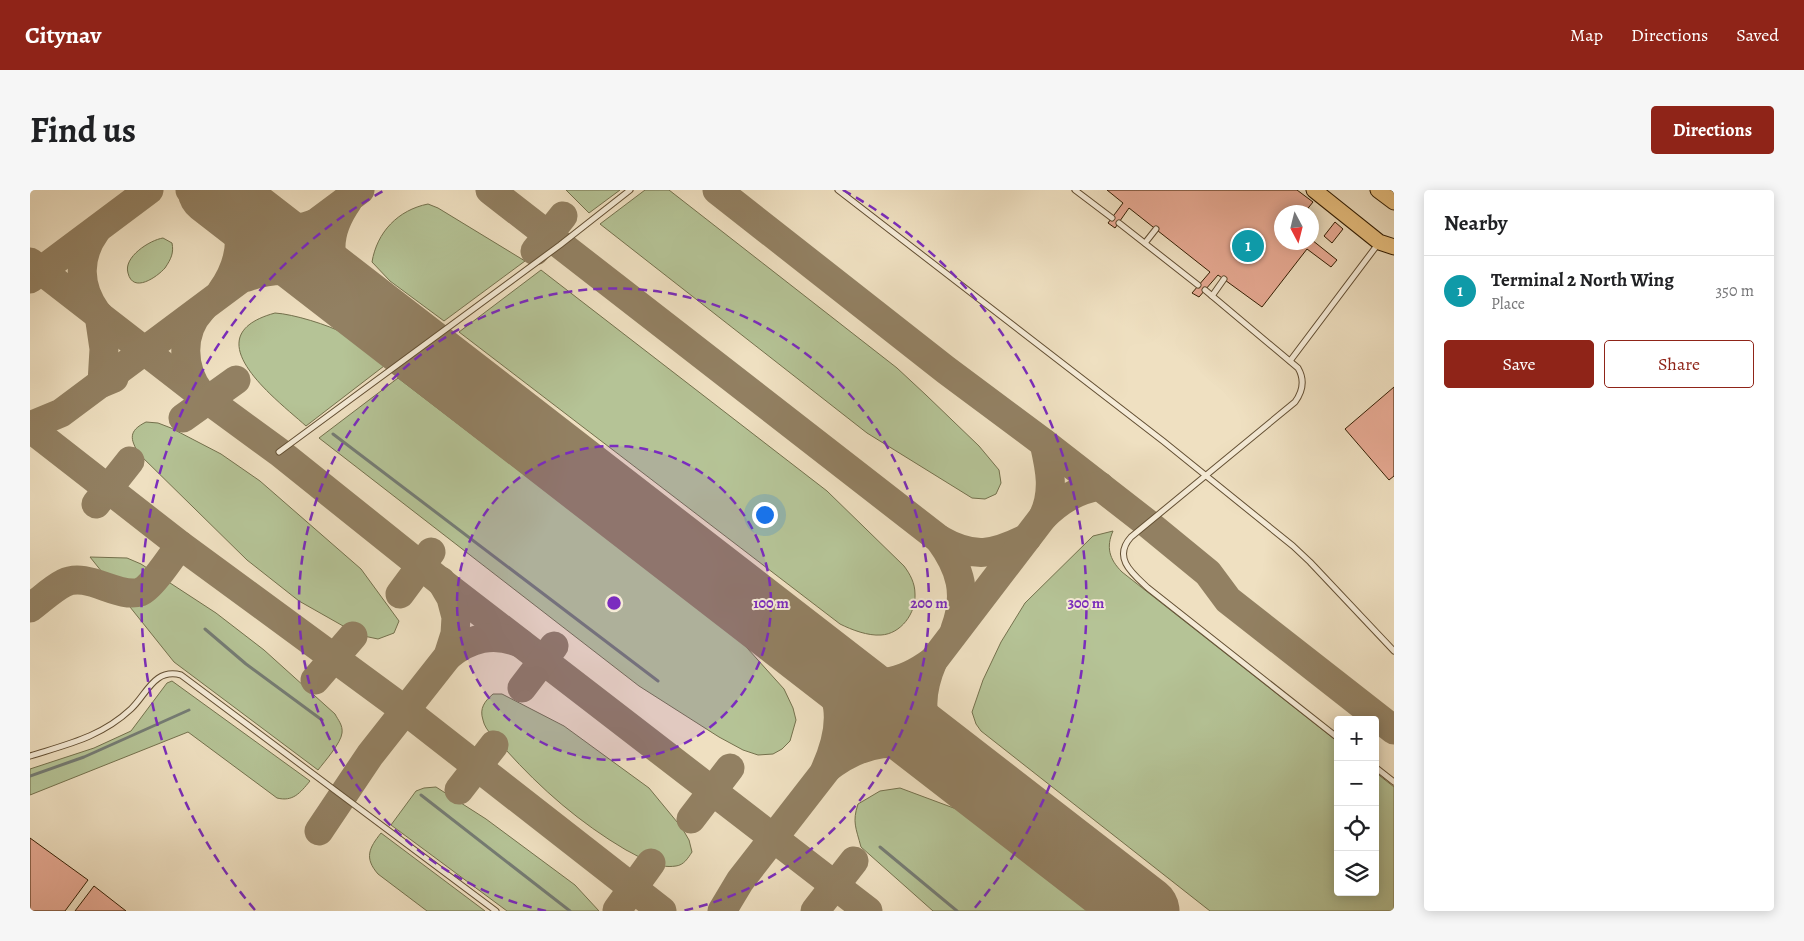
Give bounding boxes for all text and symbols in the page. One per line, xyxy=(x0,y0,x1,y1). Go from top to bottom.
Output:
text: Citynav xyxy=(25,19,101,51)
text: Map xyxy=(1570,23,1603,47)
text: Directions xyxy=(1631,23,1708,47)
text: Saved xyxy=(1736,23,1779,47)
text: Find us xyxy=(30,106,136,154)
button: Directions xyxy=(1651,106,1774,154)
north arrow xyxy=(1274,205,1319,250)
text: Nearby xyxy=(1444,209,1507,237)
pin: 1 xyxy=(1232,227,1264,265)
text: Terminal 2 North Wing xyxy=(1491,267,1674,293)
text: 1 xyxy=(1457,280,1463,302)
text: 350 m xyxy=(1715,280,1754,302)
text: Place xyxy=(1491,293,1525,315)
button: Save xyxy=(1444,340,1594,388)
button: Share xyxy=(1604,340,1754,388)
your location xyxy=(752,502,778,528)
text: 100 m xyxy=(753,593,789,613)
text: 200 m xyxy=(910,593,948,613)
text: 300 m xyxy=(1068,593,1105,613)
centre of rings xyxy=(605,594,623,612)
map controls xyxy=(1334,716,1379,896)
button: + xyxy=(1334,716,1379,761)
button: − xyxy=(1334,761,1379,806)
button: locate xyxy=(1334,806,1379,851)
button: layers xyxy=(1334,851,1379,896)

